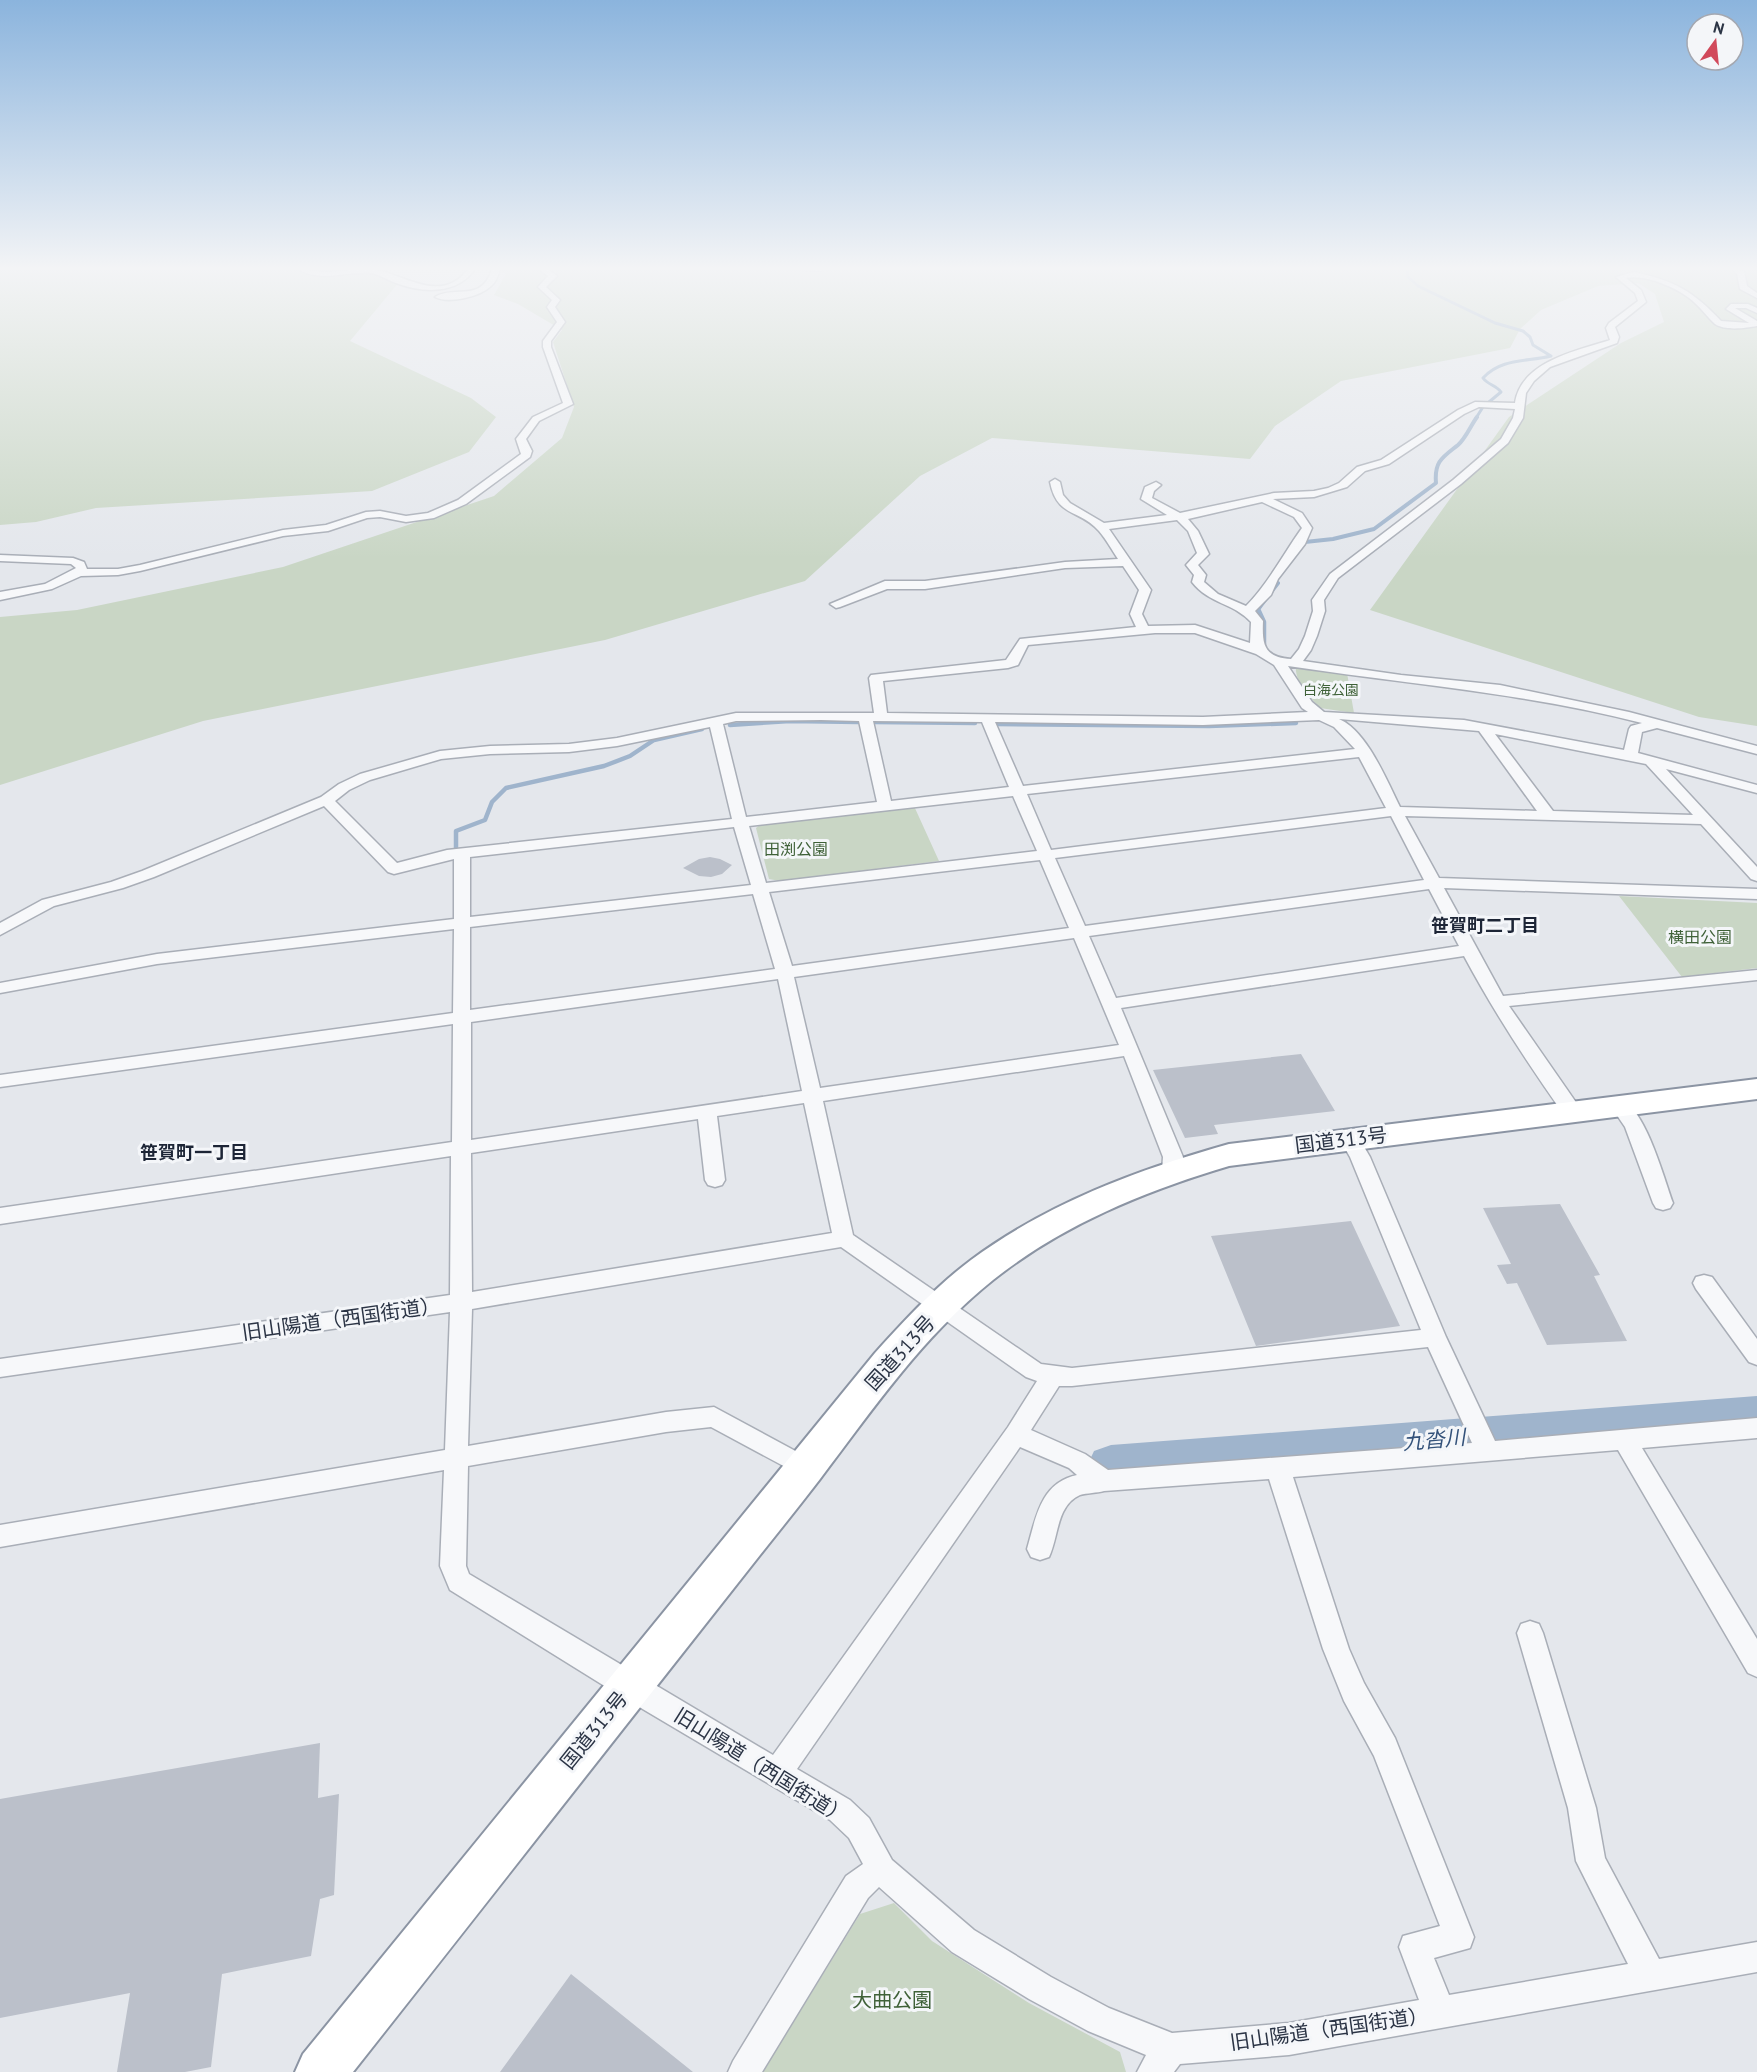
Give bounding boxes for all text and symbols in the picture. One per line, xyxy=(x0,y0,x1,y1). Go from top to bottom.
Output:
north arrow xyxy=(1685,12,1745,72)
text: N xyxy=(1711,16,1727,39)
park label: 白海公園 xyxy=(1303,681,1359,699)
park label: 田渕公園 xyxy=(764,839,828,859)
district label: 笹賀町二丁目 xyxy=(1431,914,1539,937)
park label: 横田公園 xyxy=(1668,927,1732,947)
street label: 国道313号 xyxy=(1293,1121,1389,1159)
district label: 笹賀町一丁目 xyxy=(140,1141,248,1164)
street label: 旧山陽道（西国街道） xyxy=(240,1292,442,1346)
street label: 国道313号 xyxy=(859,1310,941,1396)
water label: 九沓川 xyxy=(1401,1423,1469,1456)
street label: 国道313号 xyxy=(555,1686,633,1774)
street label: 旧山陽道（西国街道） xyxy=(669,1702,853,1830)
park label: 大曲公園 xyxy=(852,1987,932,2013)
street label: 旧山陽道（西国街道） xyxy=(1228,2002,1430,2056)

